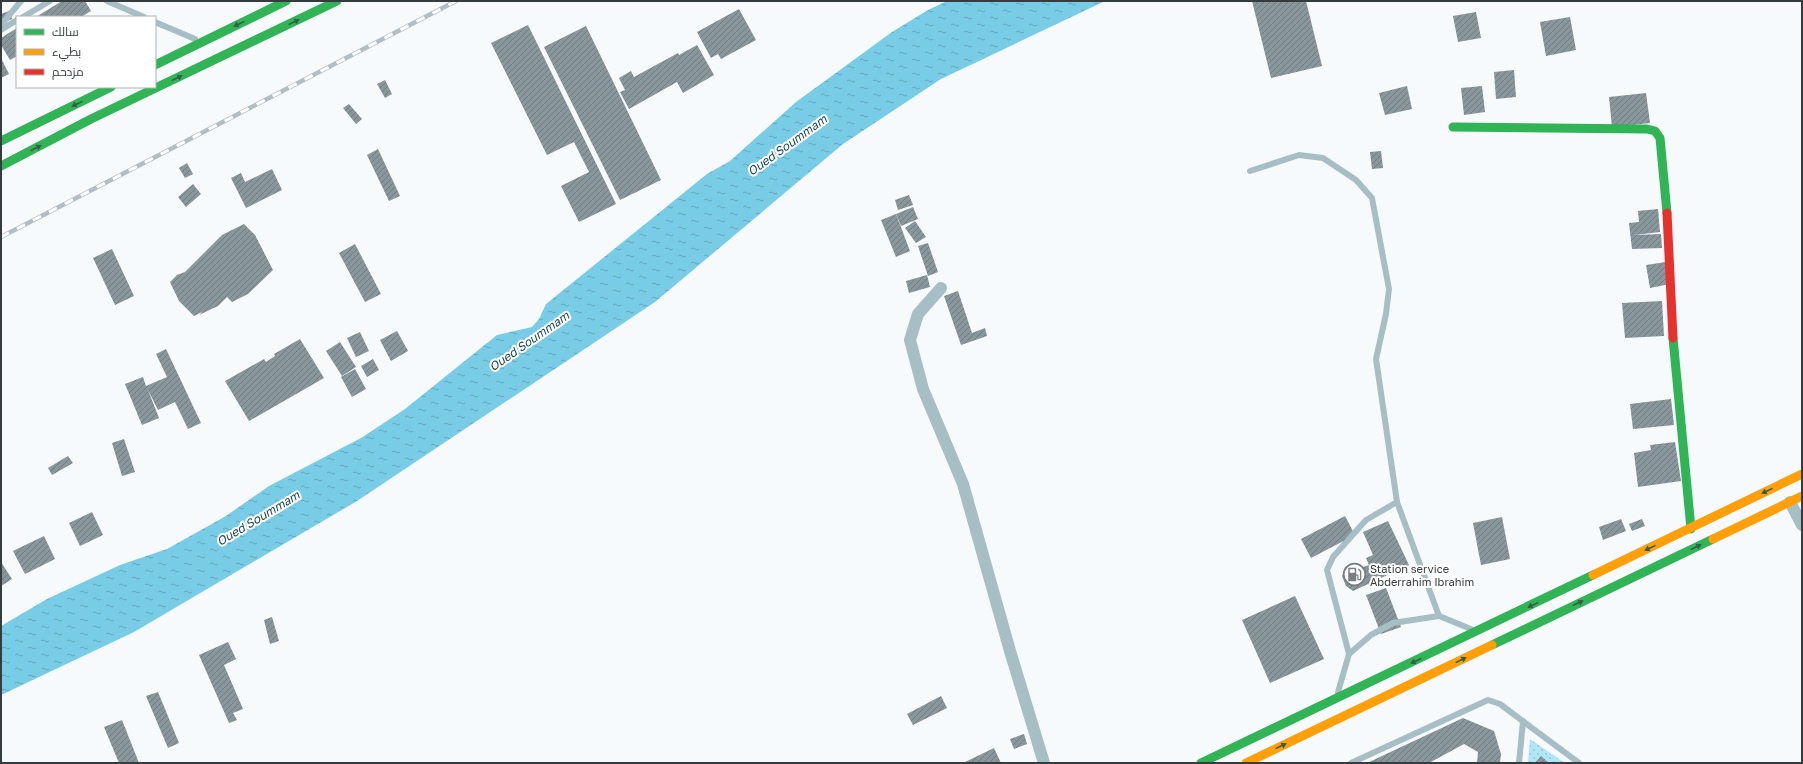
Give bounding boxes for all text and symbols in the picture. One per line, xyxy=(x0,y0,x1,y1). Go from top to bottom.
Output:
legend xyxy=(16,16,156,88)
one-way arrow xyxy=(289,19,300,25)
one-way arrow xyxy=(233,21,244,27)
text: سالك xyxy=(52,24,79,39)
text: بطيء xyxy=(52,44,81,62)
text: مزدحم xyxy=(52,64,84,80)
one-way arrow xyxy=(172,75,183,81)
one-way arrow xyxy=(71,101,82,108)
water label: Oued Soummam xyxy=(744,110,831,179)
one-way arrow xyxy=(30,145,41,151)
water label: Oued Soummam xyxy=(486,307,573,374)
water label: Oued Soummam xyxy=(214,487,303,549)
one-way arrow xyxy=(1761,488,1773,494)
one-way arrow xyxy=(1690,544,1701,550)
one-way arrow xyxy=(1645,545,1656,551)
fuel station icon: Station service Abderrahim Ibrahim xyxy=(1342,561,1368,587)
place label: Station service Abderrahim Ibrahim xyxy=(1370,562,1474,588)
one-way arrow xyxy=(1573,600,1584,606)
one-way arrow xyxy=(1528,602,1539,608)
one-way arrow xyxy=(1456,657,1467,663)
one-way arrow xyxy=(1410,658,1422,664)
one-way arrow xyxy=(1275,743,1287,749)

